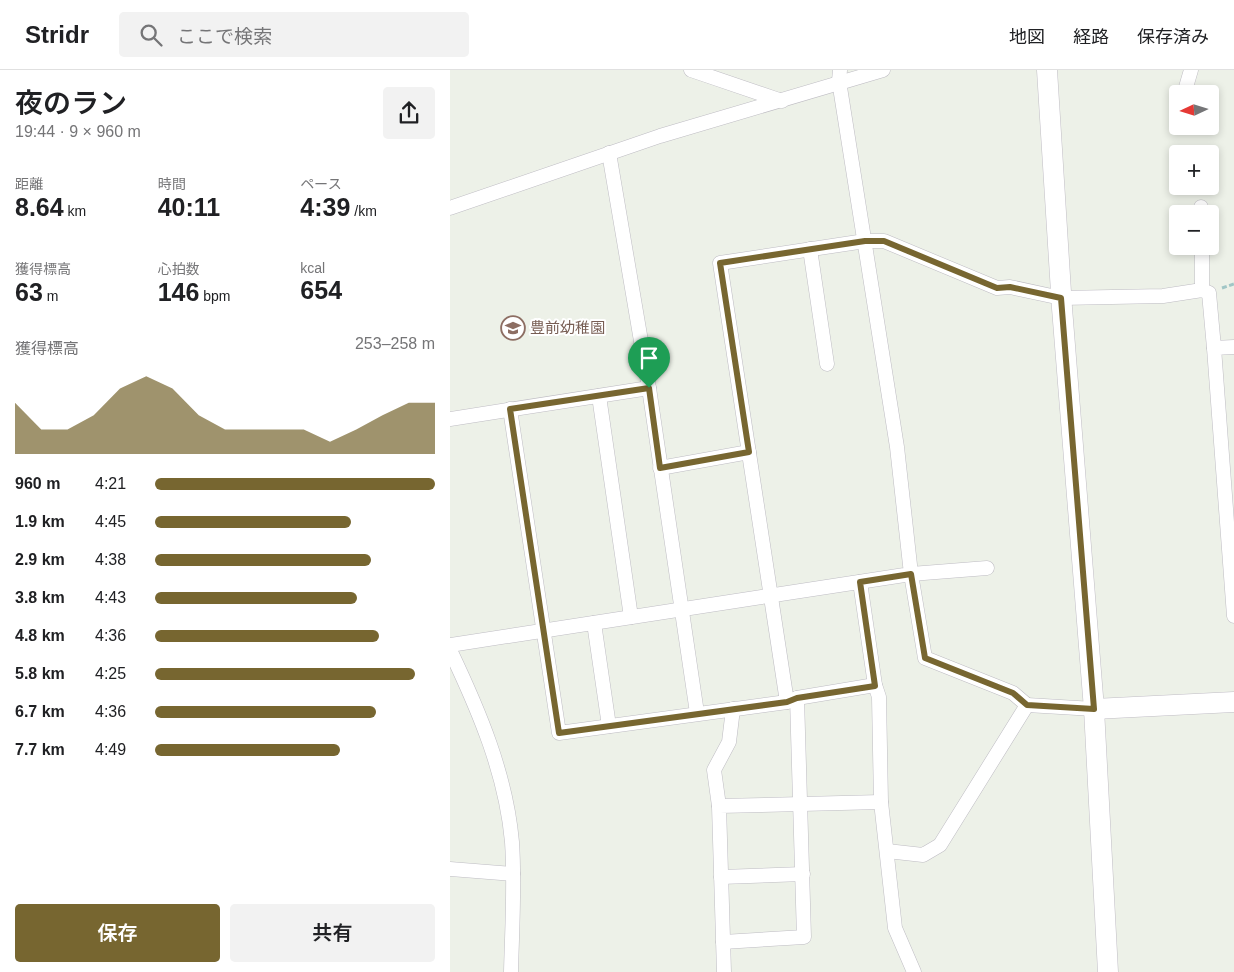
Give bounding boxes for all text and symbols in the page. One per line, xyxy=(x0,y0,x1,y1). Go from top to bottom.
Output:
search box xyxy=(119,12,469,57)
text: Stridr xyxy=(25,21,89,48)
icon: search xyxy=(137,21,165,49)
text: ここで検索 xyxy=(177,26,272,47)
text: 地図 xyxy=(1009,27,1045,47)
text: 経路 xyxy=(1073,27,1109,47)
text: 保存済み xyxy=(1137,27,1209,47)
north arrow xyxy=(1169,85,1219,135)
map controls xyxy=(1169,85,1219,255)
button: share xyxy=(383,87,435,139)
text: 夜のラン xyxy=(15,88,127,119)
text: 19:44 · 9 × 960 m xyxy=(15,123,141,140)
button: + xyxy=(1169,145,1219,195)
text: 距離 xyxy=(15,176,43,192)
text: 時間 xyxy=(158,176,186,192)
text: ペース xyxy=(300,176,342,192)
text: 8.64 xyxy=(15,193,64,221)
text: 40:11 xyxy=(158,193,220,221)
text: 4:39 xyxy=(300,193,350,221)
text: km xyxy=(64,203,86,219)
text: /km xyxy=(350,203,377,219)
button: − xyxy=(1169,205,1219,255)
text: kcal xyxy=(300,260,325,276)
text: 獲得標高 xyxy=(15,261,71,277)
text: 心拍数 xyxy=(158,261,200,277)
text: 654 xyxy=(300,276,342,304)
text: 63 xyxy=(15,278,43,306)
text: 146 xyxy=(158,278,199,306)
text: m xyxy=(43,288,58,304)
text: bpm xyxy=(199,288,231,304)
school or university icon: 豊前幼稚園 xyxy=(500,315,526,341)
place label: 豊前幼稚園 xyxy=(530,319,605,336)
text: 253–258 m xyxy=(355,335,435,352)
pin xyxy=(628,337,670,388)
text: 獲得標高 xyxy=(15,340,79,357)
icon: arrive xyxy=(635,344,663,372)
text: 960 m xyxy=(15,475,60,492)
text: 4:21 xyxy=(95,475,126,492)
text: 1.9 km xyxy=(15,513,65,530)
text: 4:45 xyxy=(95,513,126,530)
text: 2.9 km xyxy=(15,551,65,568)
text: 4:38 xyxy=(95,551,126,568)
text: 3.8 km xyxy=(15,589,65,606)
text: 4:43 xyxy=(95,589,126,606)
text: 4.8 km xyxy=(15,627,65,644)
text: 4:36 xyxy=(95,627,126,644)
text: 5.8 km xyxy=(15,665,65,682)
text: 4:25 xyxy=(95,665,126,682)
text: 6.7 km xyxy=(15,703,65,720)
text: 4:36 xyxy=(95,703,126,720)
text: 7.7 km xyxy=(15,741,65,758)
text: 4:49 xyxy=(95,741,126,758)
button: 保存 xyxy=(15,904,220,962)
button: 共有 xyxy=(230,904,435,962)

